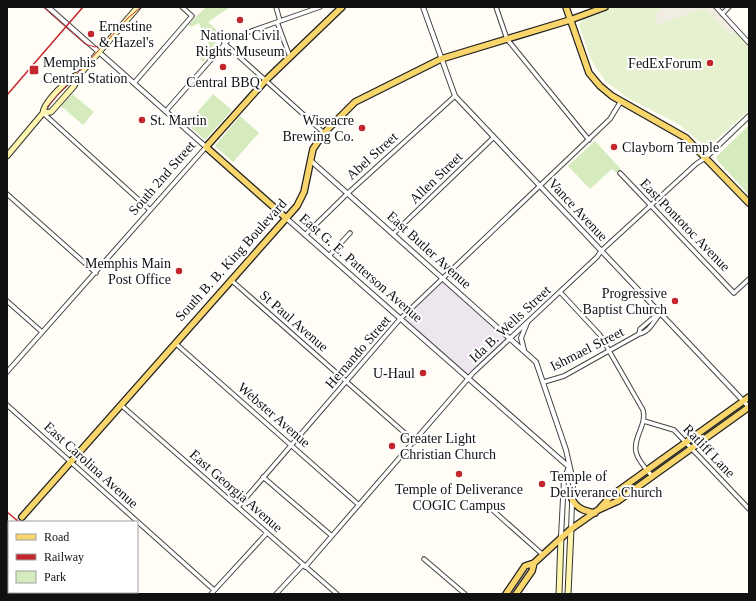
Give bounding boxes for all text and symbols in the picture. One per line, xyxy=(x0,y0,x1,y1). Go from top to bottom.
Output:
marker: National Civil Rights Museum xyxy=(235,15,245,25)
place label: Ernestine & Hazel's xyxy=(99,19,154,50)
place label: National Civil Rights Museum xyxy=(195,28,285,59)
marker: Ernestine & Hazel's xyxy=(86,29,96,39)
place label: Memphis Central Station xyxy=(43,55,127,86)
place label: FedExForum xyxy=(628,56,702,71)
marker: FedExForum xyxy=(705,58,715,68)
marker: Central BBQ xyxy=(218,62,228,72)
marker: Memphis Central Station xyxy=(28,64,40,76)
place label: Central BBQ xyxy=(186,75,260,90)
place label: St. Martin xyxy=(150,113,207,128)
place label: Wiseacre Brewing Co. xyxy=(282,113,354,144)
marker: St. Martin xyxy=(137,115,147,125)
marker: Wiseacre Brewing Co. xyxy=(357,123,367,133)
street label: Abel Street xyxy=(343,129,401,183)
street label: South 2nd Street xyxy=(126,138,198,218)
place label: Clayborn Temple xyxy=(622,140,719,155)
marker: Clayborn Temple xyxy=(609,142,619,152)
street label: Allen Street xyxy=(407,149,465,207)
street label: Vance Avenue xyxy=(545,176,611,244)
street label: East Pontotoc Avenue xyxy=(637,176,733,274)
street label: South B. B. King Boulevard xyxy=(172,196,290,324)
street label: East Butler Avenue xyxy=(384,208,474,292)
street label: East G. E. Patterson Avenue xyxy=(297,211,425,325)
place label: Memphis Main Post Office xyxy=(85,256,171,287)
marker: Memphis Main Post Office xyxy=(174,266,184,276)
street label: Ida B. Wells Street xyxy=(466,283,554,365)
place label: Progressive Baptist Church xyxy=(583,286,667,317)
street label: St Paul Avenue xyxy=(257,287,331,355)
marker: Progressive Baptist Church xyxy=(670,296,680,306)
street label: Hernando Street xyxy=(322,313,394,391)
street label: Ishmael Street xyxy=(548,324,626,374)
place label: U-Haul xyxy=(373,366,415,381)
marker: U-Haul xyxy=(418,368,428,378)
street label: Webster Avenue xyxy=(235,380,313,450)
street label: East Carolina Avenue xyxy=(41,419,141,511)
street label: Ratliff Lane xyxy=(680,421,738,481)
place label: Greater Light Christian Church xyxy=(400,431,496,462)
marker: Greater Light Christian Church xyxy=(387,441,397,451)
street label: East Georgia Avenue xyxy=(187,447,285,535)
marker: Temple of Deliverance COGIC Campus xyxy=(454,469,464,479)
place label: Temple of Deliverance Church xyxy=(550,469,662,500)
marker: Temple of Deliverance Church xyxy=(537,479,547,489)
place label: Temple of Deliverance COGIC Campus xyxy=(395,482,523,513)
legend xyxy=(8,521,138,593)
text: Road xyxy=(44,530,69,544)
text: Railway xyxy=(44,550,84,564)
text: Park xyxy=(44,570,66,584)

